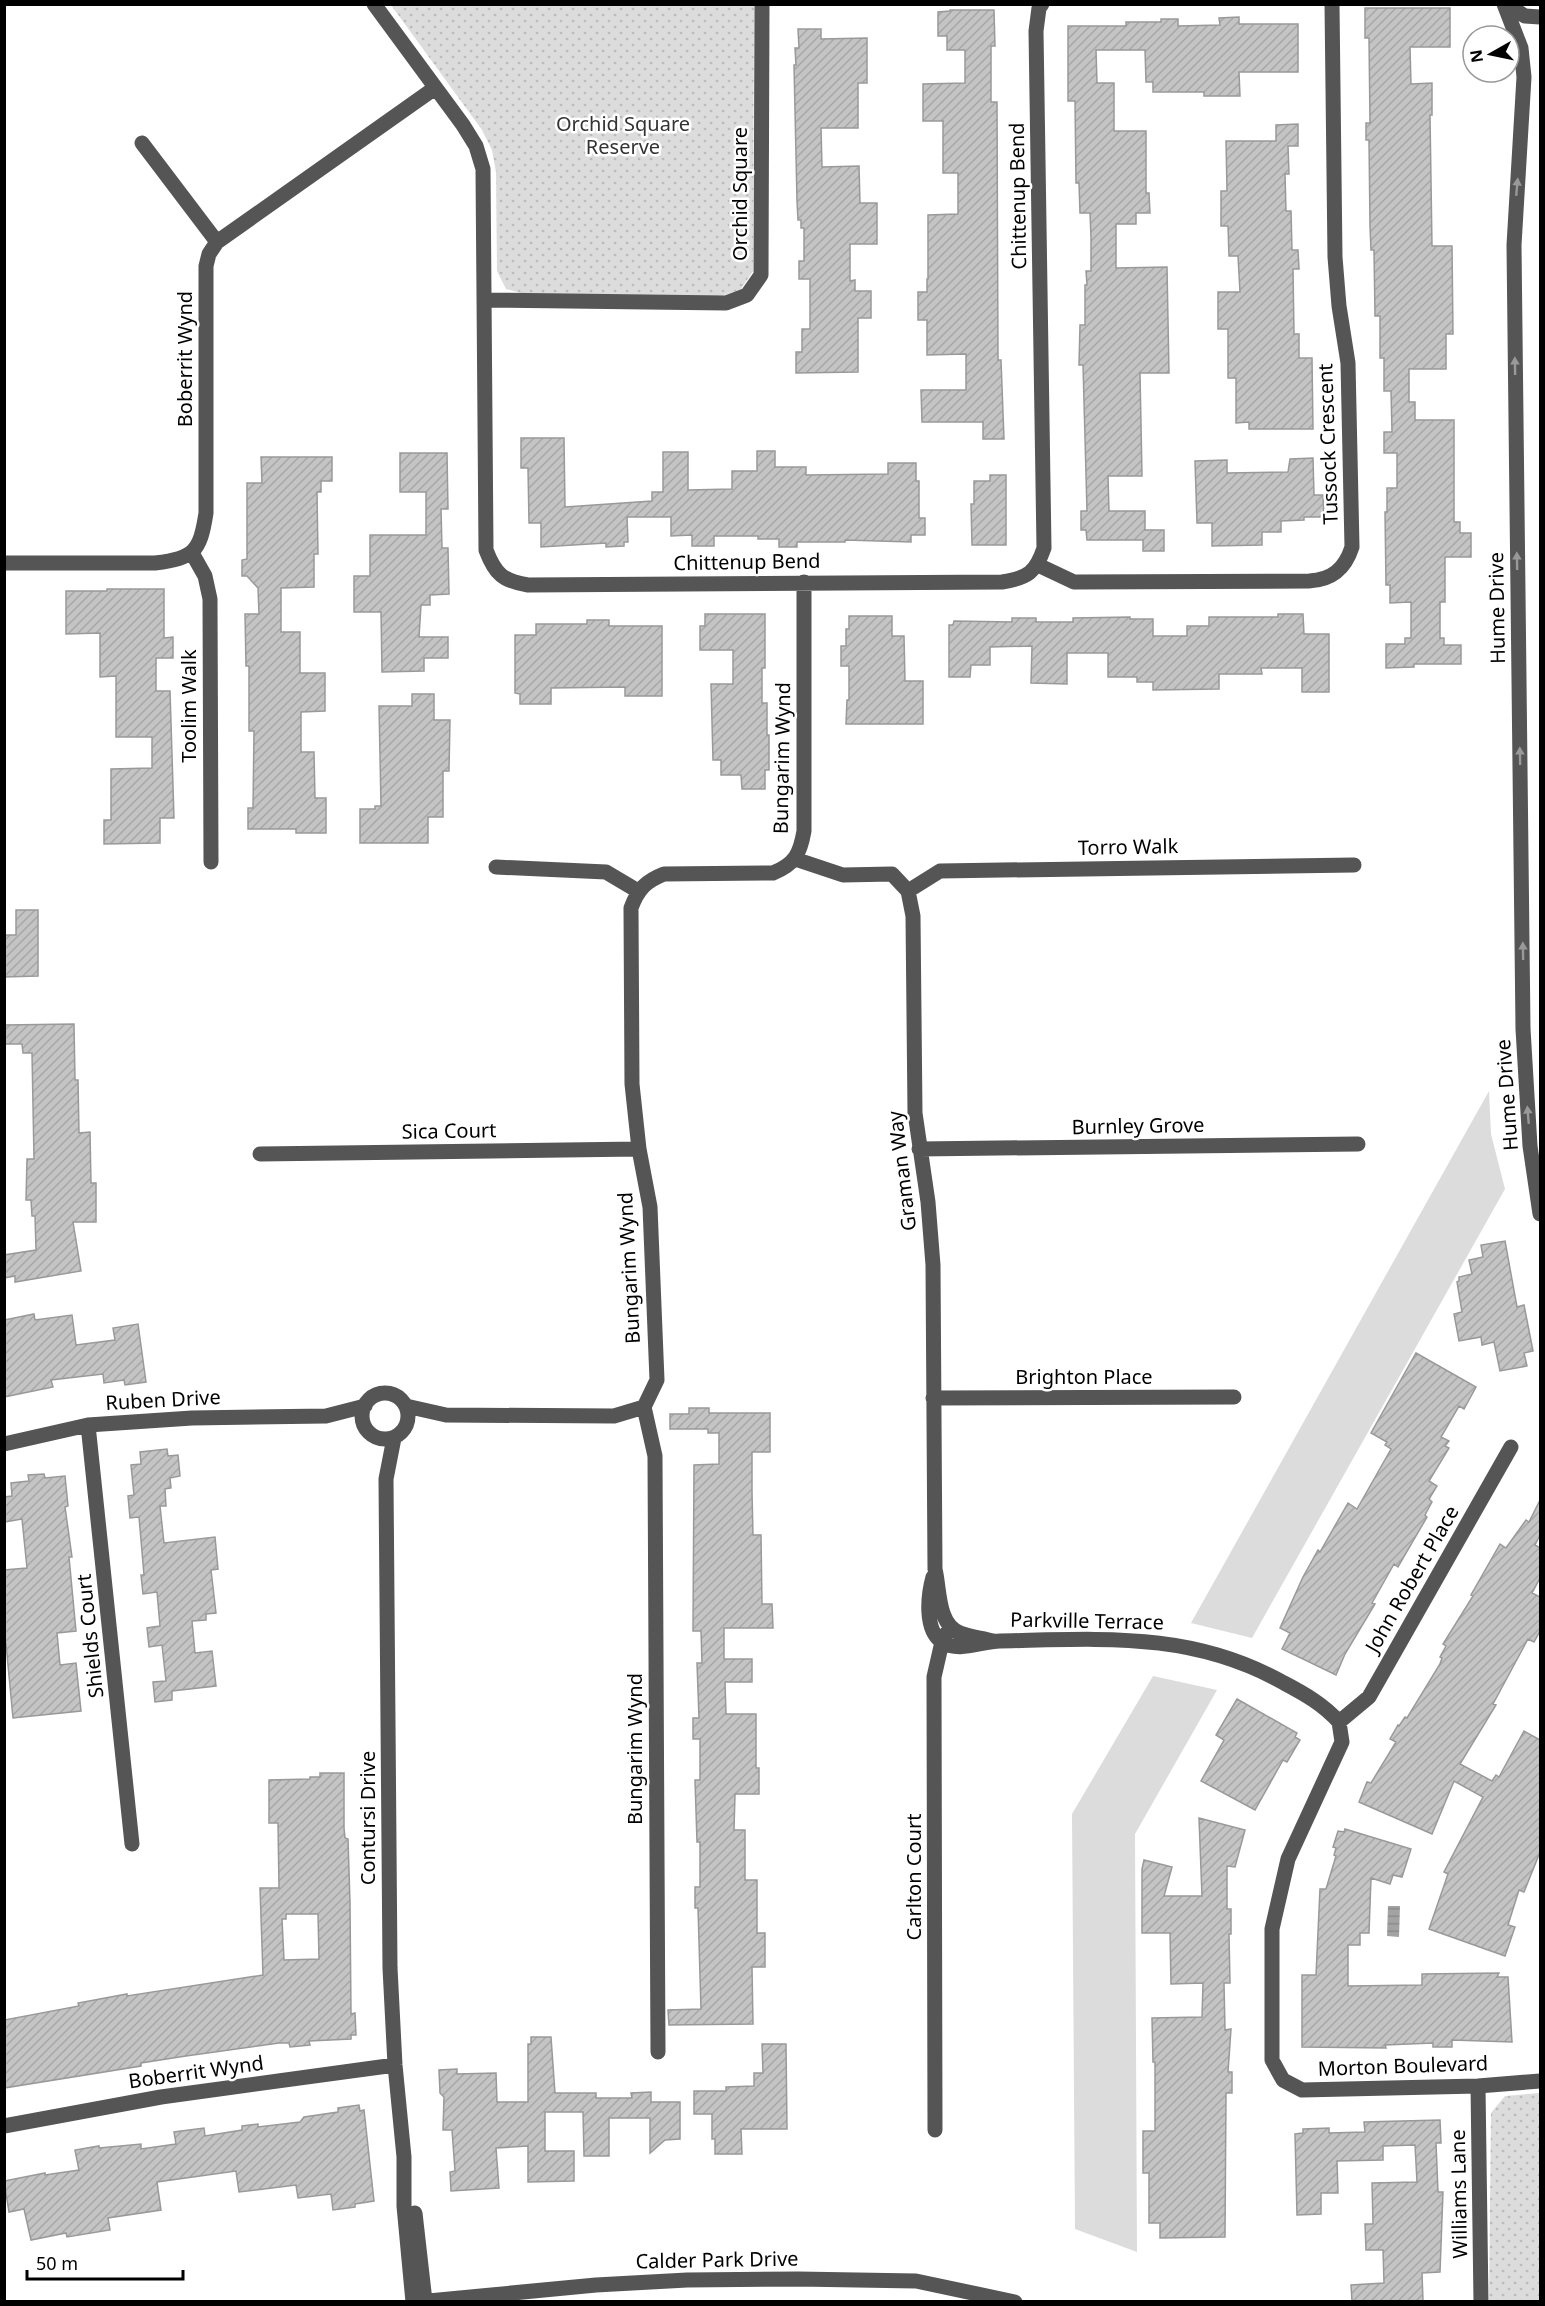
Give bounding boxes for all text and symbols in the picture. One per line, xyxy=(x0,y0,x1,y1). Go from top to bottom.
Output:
north arrow xyxy=(1461,24,1521,84)
text: N xyxy=(1464,48,1488,64)
park label: Orchid Square Reserve xyxy=(556,110,690,160)
street label: Chittenup Bend xyxy=(1003,122,1032,270)
street label: Orchid Square xyxy=(726,127,753,261)
one-way arrow xyxy=(1512,177,1522,196)
street label: Boberrit Wynd xyxy=(171,291,198,427)
one-way arrow xyxy=(1510,356,1520,375)
street label: Tussock Crescent xyxy=(1311,363,1344,525)
street label: Chittenup Bend xyxy=(673,547,821,576)
one-way arrow xyxy=(1513,551,1522,570)
street label: Hume Drive xyxy=(1482,552,1511,664)
street label: Toolim Walk xyxy=(175,649,202,763)
street label: Bungarim Wynd xyxy=(767,682,796,834)
one-way arrow xyxy=(1515,746,1525,765)
street label: Torro Walk xyxy=(1078,832,1179,861)
one-way arrow xyxy=(1518,941,1528,960)
street label: Hume Drive xyxy=(1489,1038,1524,1152)
one-way arrow xyxy=(1523,1105,1533,1124)
street label: Graman Way xyxy=(881,1109,922,1233)
street label: Burnley Grove xyxy=(1071,1111,1205,1140)
street label: Sica Court xyxy=(401,1116,497,1145)
street label: Bungarim Wynd xyxy=(611,1191,646,1345)
street label: Brighton Place xyxy=(1015,1363,1153,1390)
street label: Ruben Drive xyxy=(105,1383,221,1416)
street label: John Robert Place xyxy=(1357,1500,1465,1659)
street label: Shields Court xyxy=(70,1573,109,1699)
street label: Parkville Terrace xyxy=(1010,1606,1164,1635)
street label: Bungarim Wynd xyxy=(621,1673,648,1825)
street label: Contursi Drive xyxy=(354,1751,381,1885)
street label: Carlton Court xyxy=(900,1814,927,1940)
street label: Boberrit Wynd xyxy=(127,2049,265,2094)
street label: Morton Boulevard xyxy=(1317,2049,1489,2082)
street label: Williams Lane xyxy=(1444,2129,1473,2259)
scale bar xyxy=(27,2243,183,2281)
street label: Calder Park Drive xyxy=(635,2245,799,2274)
text: 50 m xyxy=(36,2251,78,2275)

